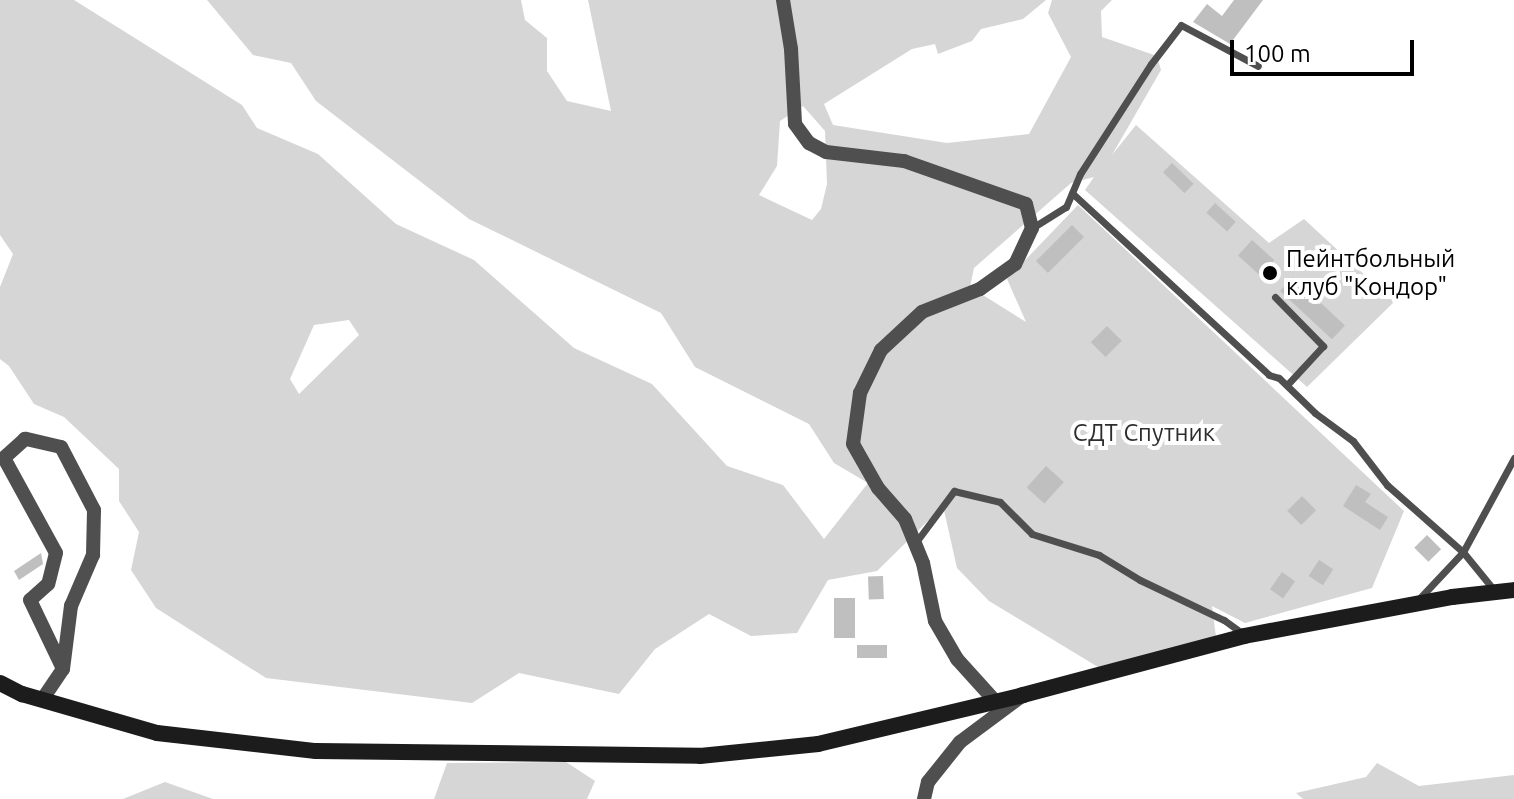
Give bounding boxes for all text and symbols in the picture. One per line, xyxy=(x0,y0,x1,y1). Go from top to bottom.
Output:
scale bar xyxy=(1234,24,1418,74)
text: 100 m xyxy=(1244,40,1311,67)
place label: Пейнтбольный клуб "Кондор" xyxy=(1286,245,1455,301)
marker: Пейнтбольный клуб "Кондор" xyxy=(1261,264,1279,282)
park label: СДТ Спутник xyxy=(1073,419,1215,447)

